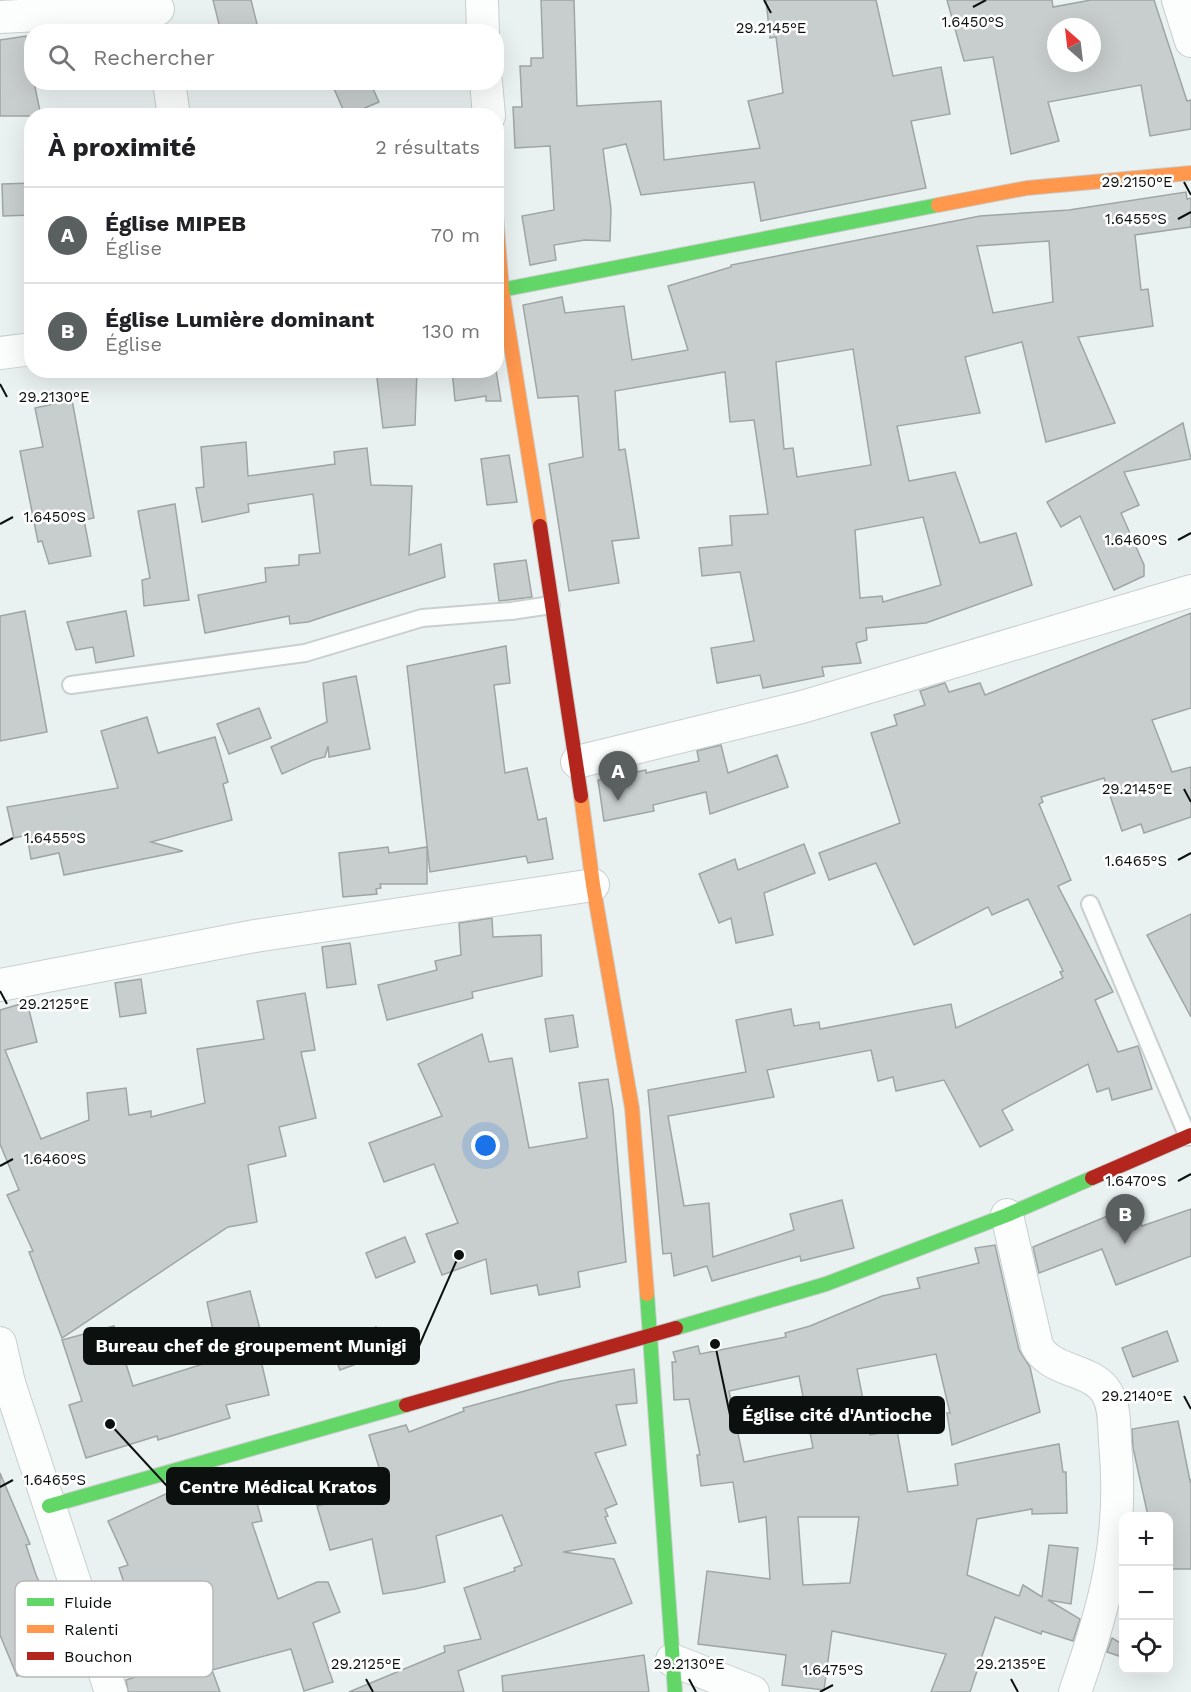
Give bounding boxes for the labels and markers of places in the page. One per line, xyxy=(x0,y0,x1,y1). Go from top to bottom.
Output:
pin: A xyxy=(598,752,638,801)
pin: B xyxy=(1106,1194,1144,1244)
callout: Bureau chef de groupement Munigi xyxy=(84,1328,419,1364)
callout: Église cité d'Antioche xyxy=(730,1397,944,1433)
callout: Centre Médical Kratos xyxy=(167,1468,389,1504)

